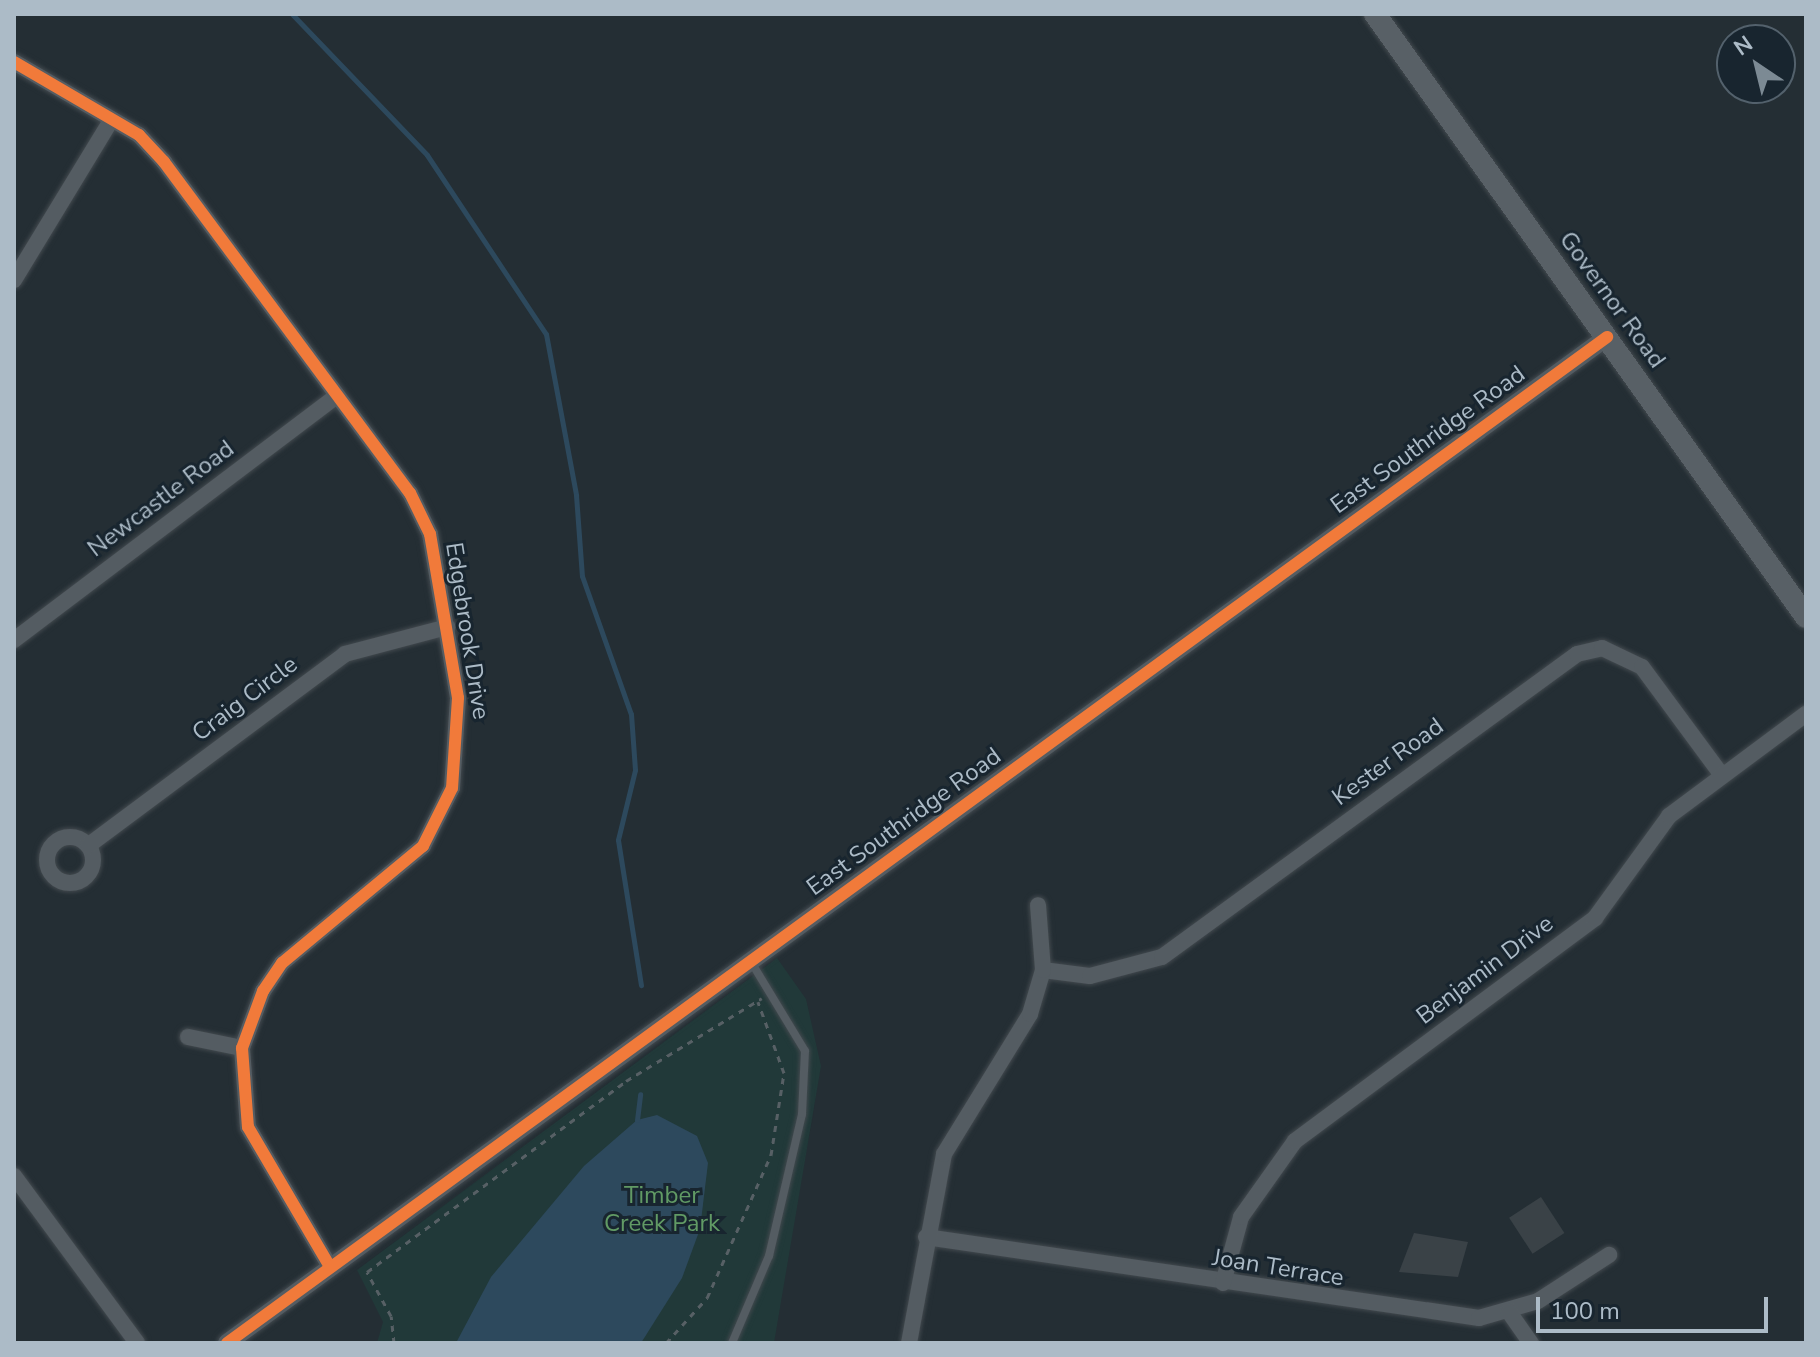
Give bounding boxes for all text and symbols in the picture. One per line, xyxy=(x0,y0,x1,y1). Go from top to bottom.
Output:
north arrow xyxy=(1716,24,1796,104)
text: N xyxy=(1728,29,1759,63)
street label: Governor Road xyxy=(1553,226,1671,374)
street label: East Southridge Road xyxy=(1325,360,1531,520)
street label: Newcastle Road xyxy=(82,435,240,563)
street label: Edgebrook Drive xyxy=(439,540,495,722)
street label: Craig Circle xyxy=(187,650,303,748)
street label: Kester Road xyxy=(1327,712,1449,812)
street label: East Southridge Road xyxy=(801,742,1007,902)
street label: Benjamin Drive xyxy=(1411,909,1559,1031)
park label: Timber Creek Park xyxy=(604,1182,720,1238)
street label: Joan Terrace xyxy=(1210,1243,1346,1293)
scale bar xyxy=(1540,1281,1772,1331)
text: 100 m xyxy=(1550,1295,1620,1327)

